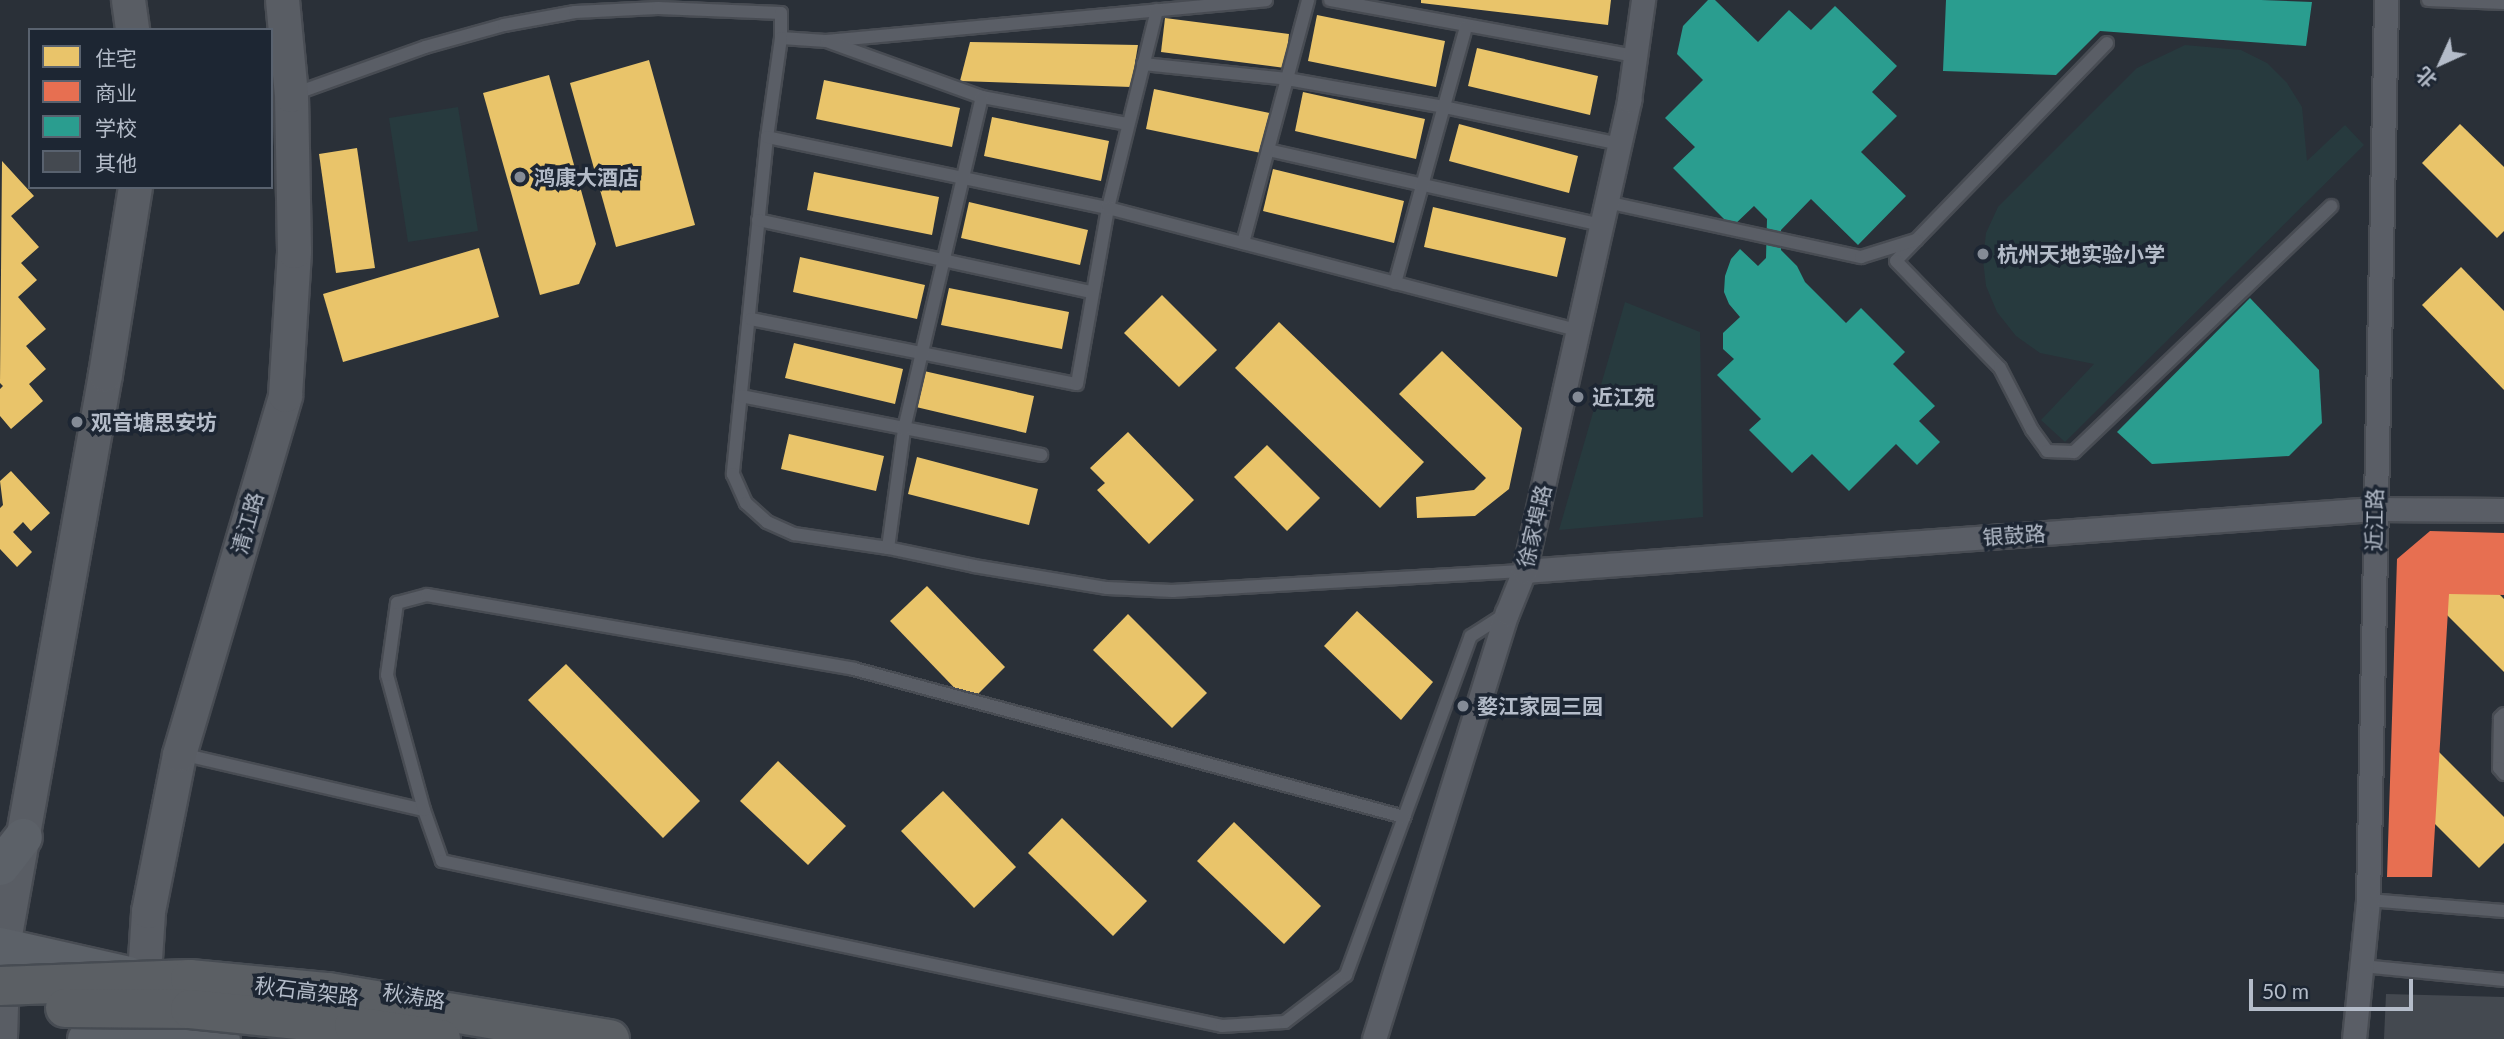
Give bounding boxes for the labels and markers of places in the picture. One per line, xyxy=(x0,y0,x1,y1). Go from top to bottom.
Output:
place label: 鸿康大酒店 xyxy=(534,164,639,190)
marker: 鸿康大酒店 xyxy=(512,169,528,185)
place label: 杭州天地实验小学 xyxy=(1997,241,2165,267)
marker: 杭州天地实验小学 xyxy=(1975,246,1991,262)
place label: 近江苑 xyxy=(1592,384,1655,410)
marker: 近江苑 xyxy=(1570,389,1586,405)
place label: 观音塘思安坊 xyxy=(91,409,217,435)
marker: 观音塘思安坊 xyxy=(69,414,85,430)
place label: 婺江家园三园 xyxy=(1477,693,1603,719)
marker: 婺江家园三园 xyxy=(1455,698,1471,714)

